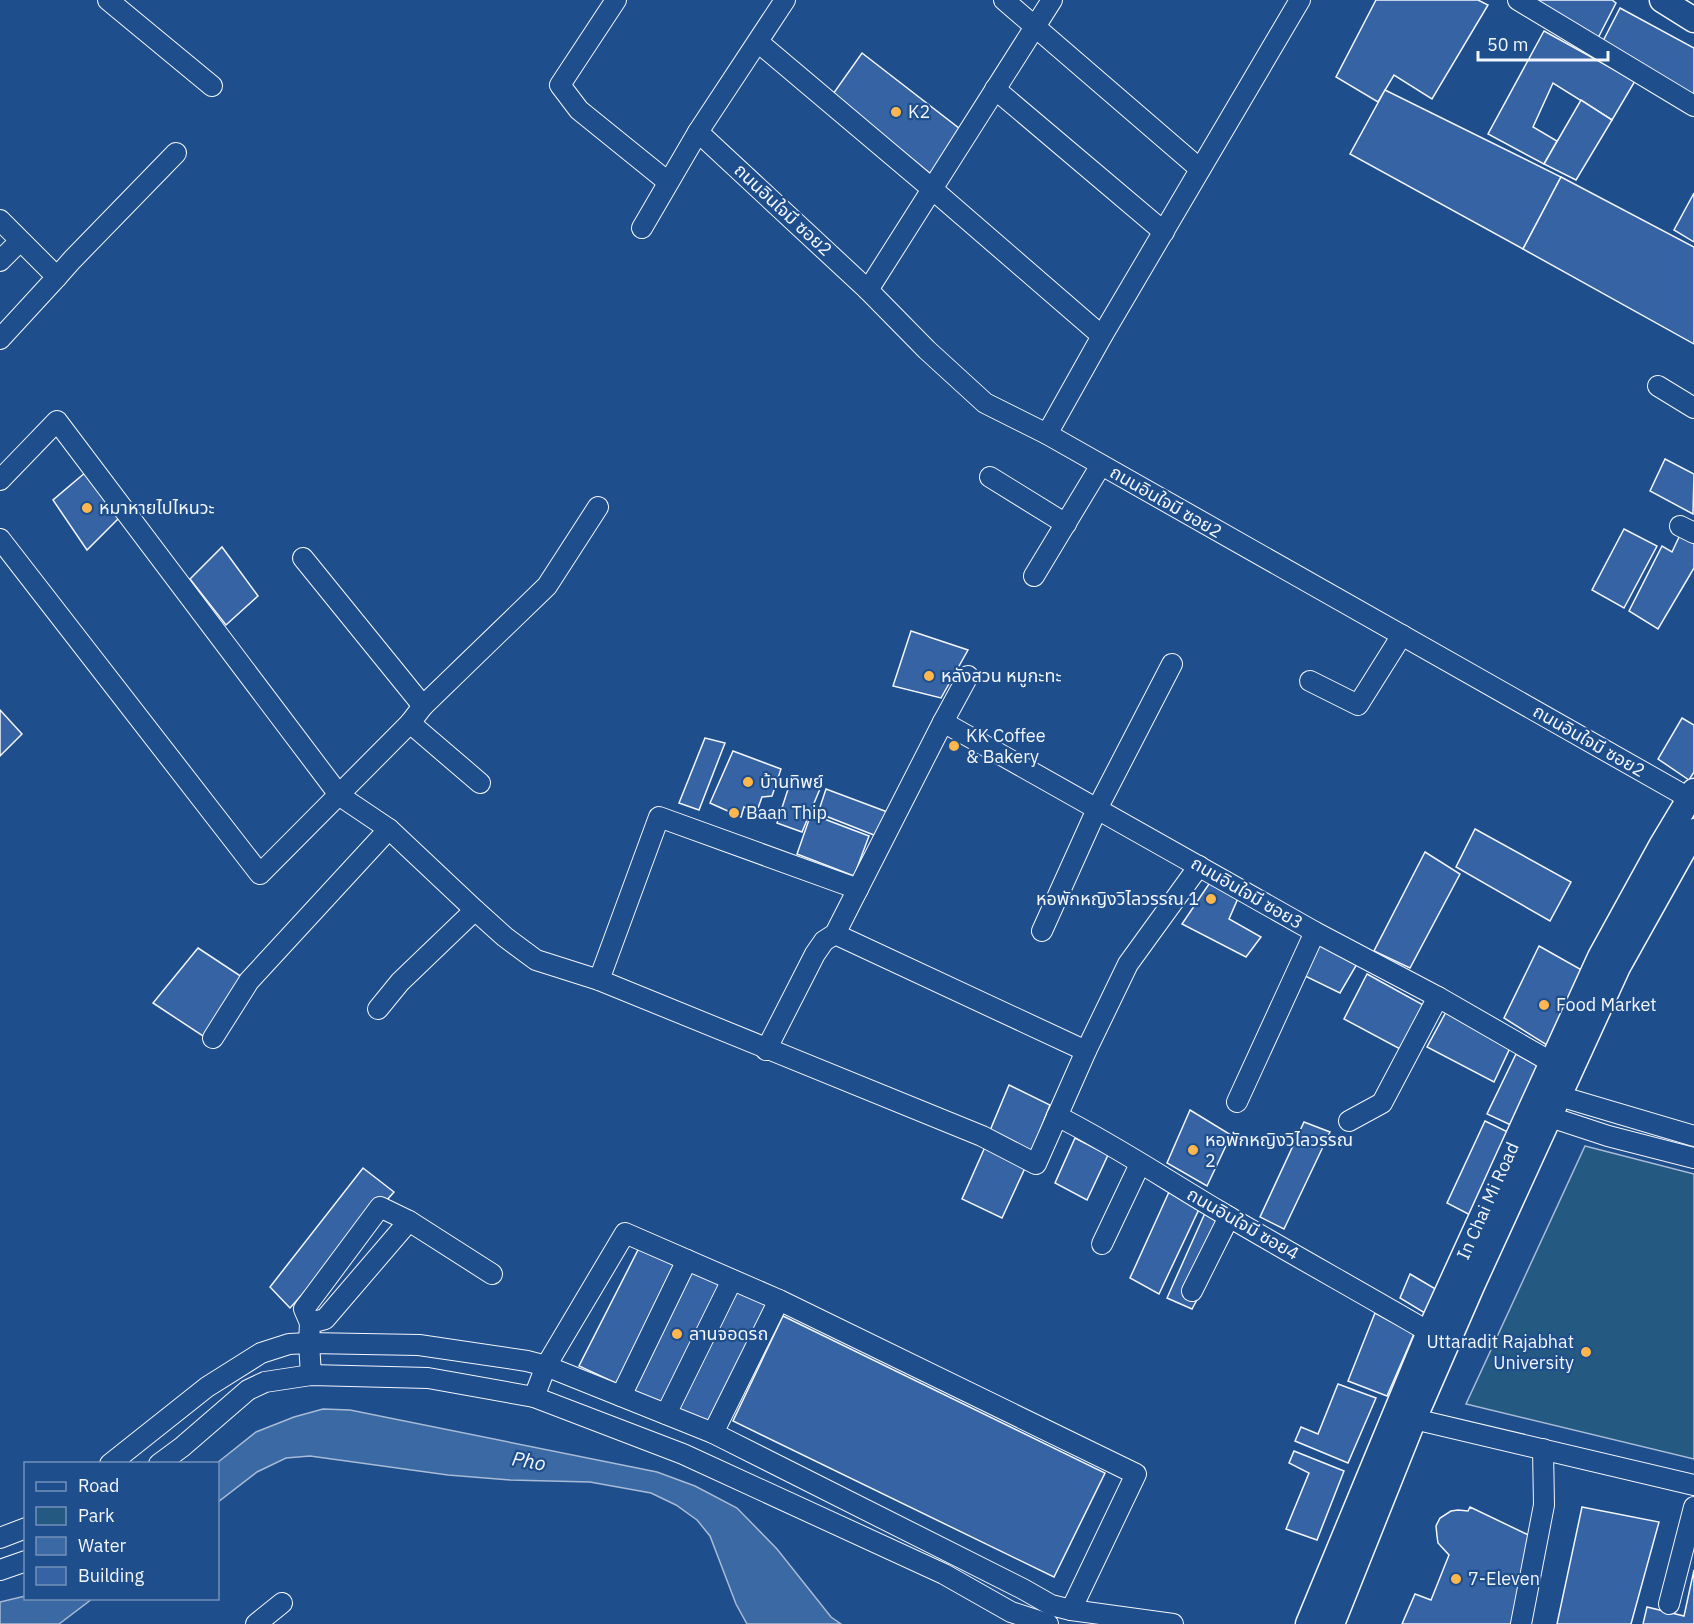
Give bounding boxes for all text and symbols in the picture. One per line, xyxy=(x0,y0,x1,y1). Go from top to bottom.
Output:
scale bar xyxy=(1478,24,1608,62)
text: 50 m xyxy=(1487,33,1529,56)
place label: K2 xyxy=(908,100,930,123)
marker: K2 xyxy=(889,105,903,119)
street label: ถนนอินใจมี ซอย2 xyxy=(730,158,837,261)
street label: ถนนอินใจมี ซอย2 xyxy=(1106,460,1226,543)
place label: หมาหายไปไหนวะ xyxy=(99,496,215,519)
marker: หมาหายไปไหนวะ xyxy=(80,501,94,515)
place label: หลังสวน หมูกะทะ xyxy=(941,664,1062,688)
marker: หลังสวน หมูกะทะ xyxy=(922,669,936,683)
street label: ถนนอินใจมี ซอย2 xyxy=(1529,699,1649,782)
place label: KK Coffee & Bakery xyxy=(966,724,1046,768)
marker: KK Coffee & Bakery xyxy=(947,739,961,753)
place label: บ้านทิพย์ xyxy=(760,770,824,793)
marker: บ้านทิพย์ xyxy=(741,775,755,789)
place label: Baan Thip xyxy=(746,801,827,824)
marker: Baan Thip xyxy=(727,806,741,820)
street label: ถนนอินใจมี ซอย3 xyxy=(1187,851,1307,934)
place label: หอพักหญิงวิไลวรรณ 1 xyxy=(1036,887,1199,910)
marker: หอพักหญิงวิไลวรรณ 1 xyxy=(1204,892,1218,906)
place label: Food Market xyxy=(1556,993,1657,1016)
marker: Food Market xyxy=(1537,998,1551,1012)
place label: หอพักหญิงวิไลวรรณ 2 xyxy=(1205,1128,1353,1172)
street label: In Chai Mi Road xyxy=(1451,1138,1524,1263)
marker: หอพักหญิงวิไลวรรณ 2 xyxy=(1186,1143,1200,1157)
street label: ถนนอินใจมี ซอย4 xyxy=(1183,1182,1304,1265)
place label: ลานจอดรถ xyxy=(689,1322,768,1345)
marker: ลานจอดรถ xyxy=(670,1327,684,1341)
place label: Uttaradit Rajabhat University xyxy=(1426,1330,1574,1374)
marker: Uttaradit Rajabhat University xyxy=(1579,1345,1593,1359)
water label: Pho xyxy=(510,1444,548,1477)
legend xyxy=(24,1462,219,1600)
text: Road xyxy=(78,1474,119,1497)
text: Park xyxy=(78,1504,115,1527)
text: Water xyxy=(78,1534,127,1557)
text: Building xyxy=(78,1564,145,1587)
place label: 7-Eleven xyxy=(1468,1567,1540,1590)
marker: 7-Eleven xyxy=(1449,1572,1463,1586)

